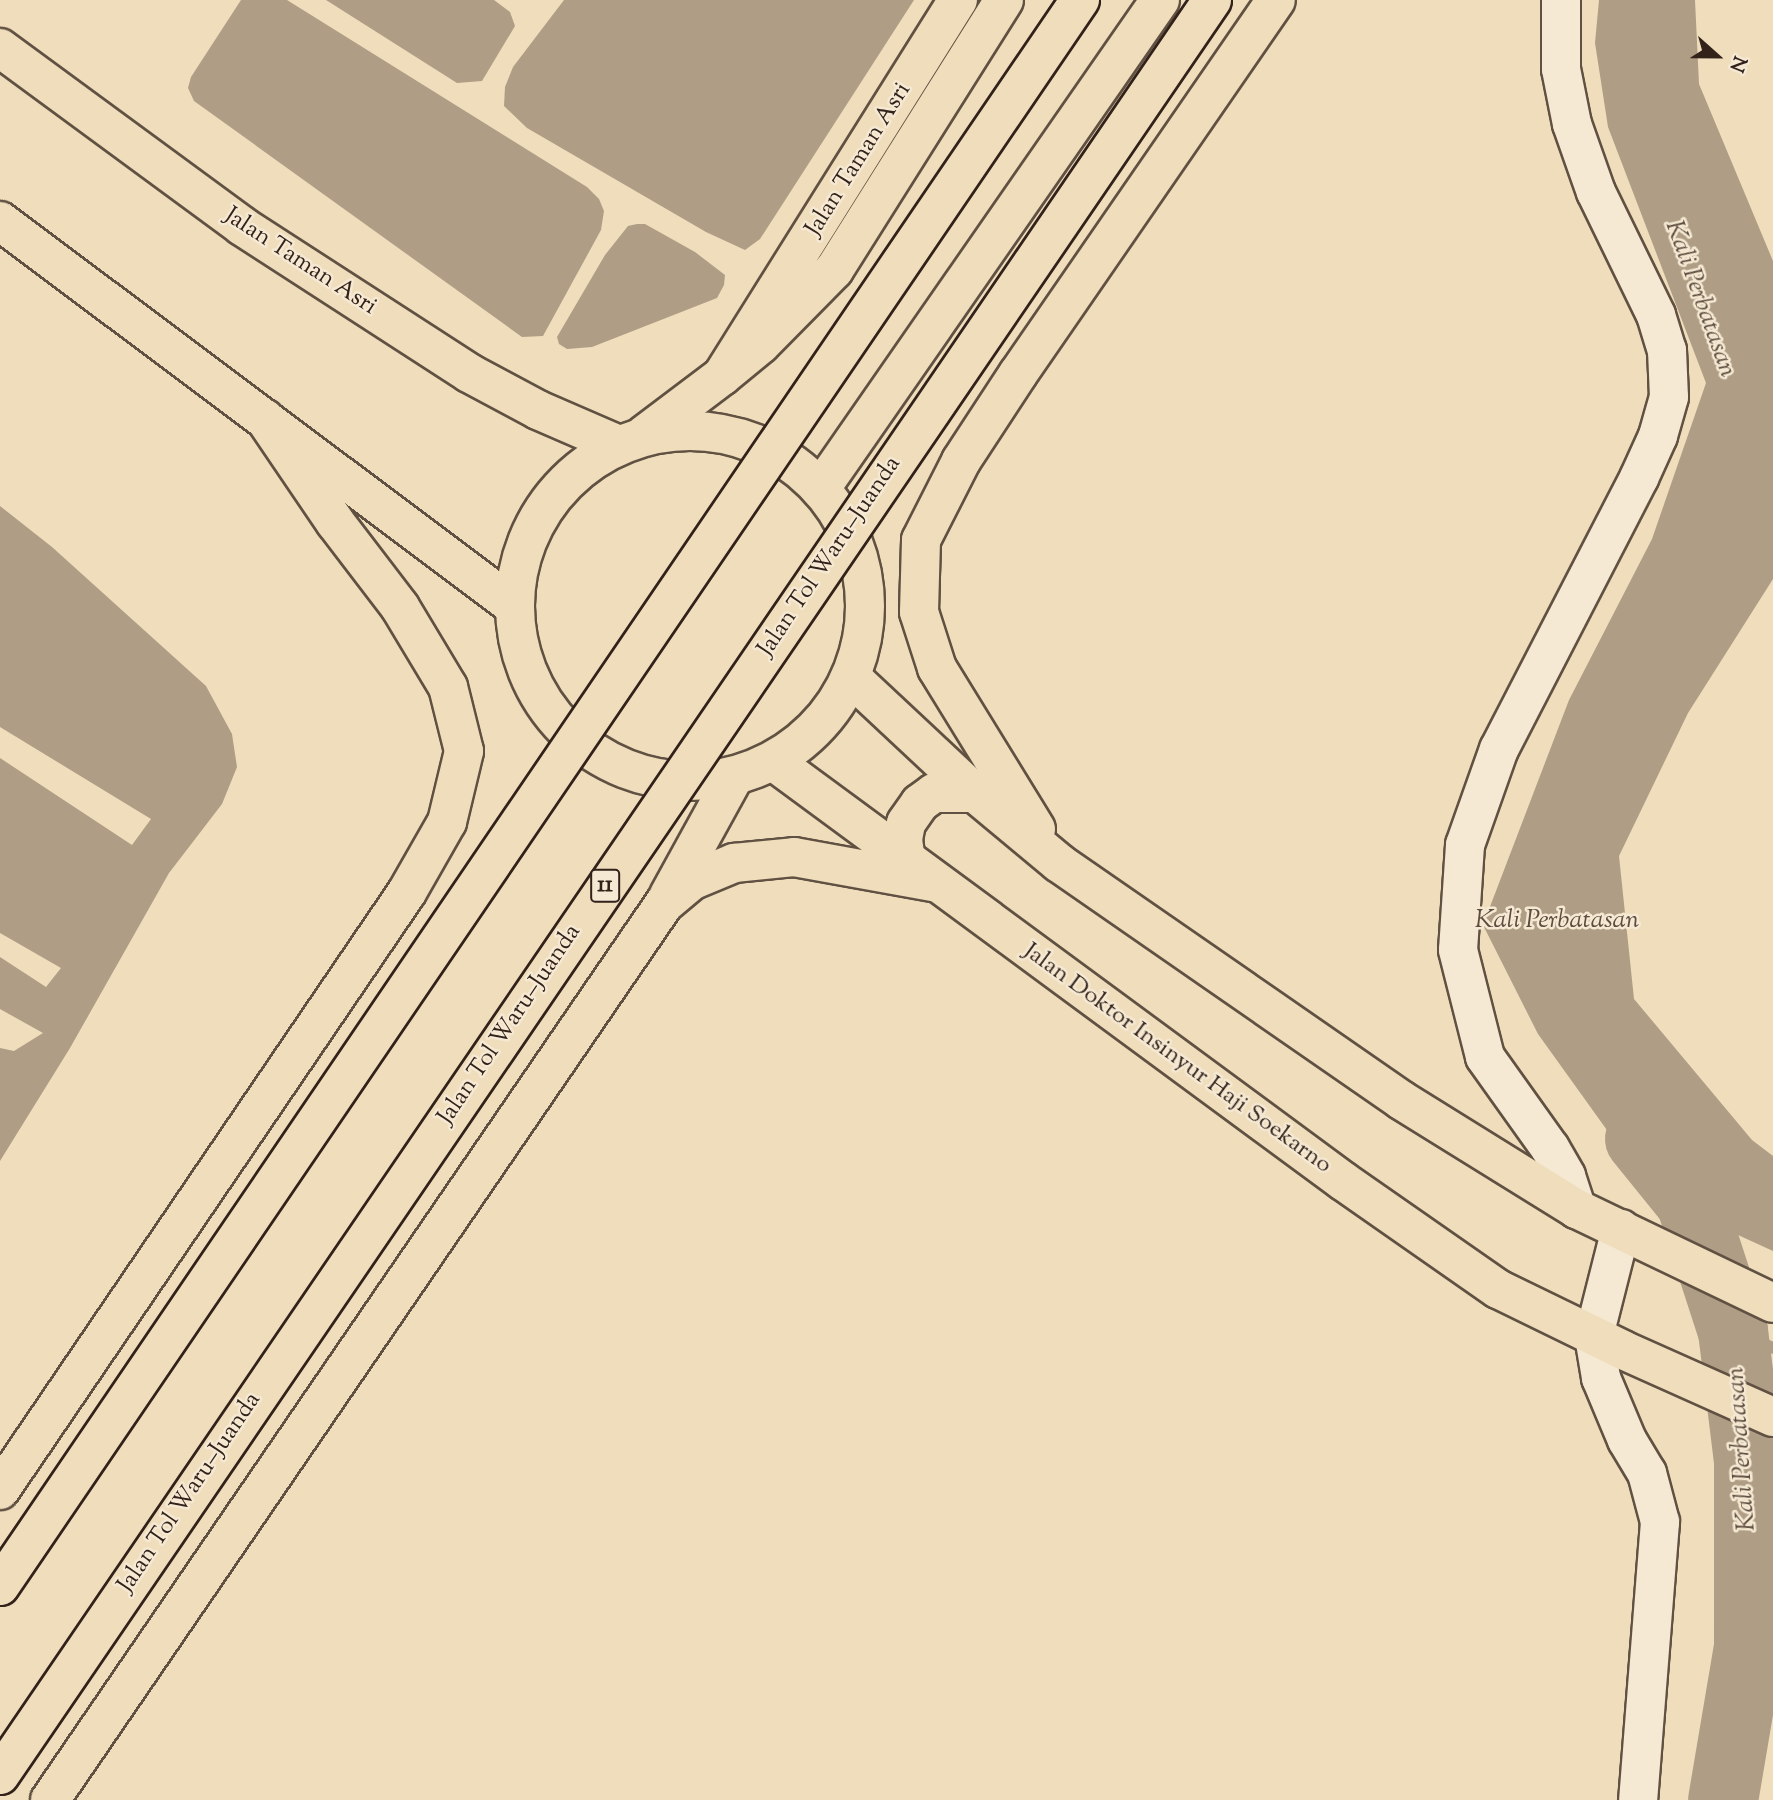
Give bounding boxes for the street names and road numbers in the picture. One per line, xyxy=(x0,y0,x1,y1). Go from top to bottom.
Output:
street label: Jalan Taman Asri xyxy=(800,78,918,242)
street label: Jalan Taman Asri xyxy=(218,202,382,322)
street label: Jalan Tol Waru–Juanda xyxy=(752,451,908,663)
road number: 11 xyxy=(589,866,621,906)
street label: Jalan Tol Waru–Juanda xyxy=(432,919,588,1131)
street label: Jalan Doktor Insinyur Haji Soekarno xyxy=(1017,937,1337,1181)
street label: Jalan Tol Waru–Juanda xyxy=(112,1387,268,1599)

